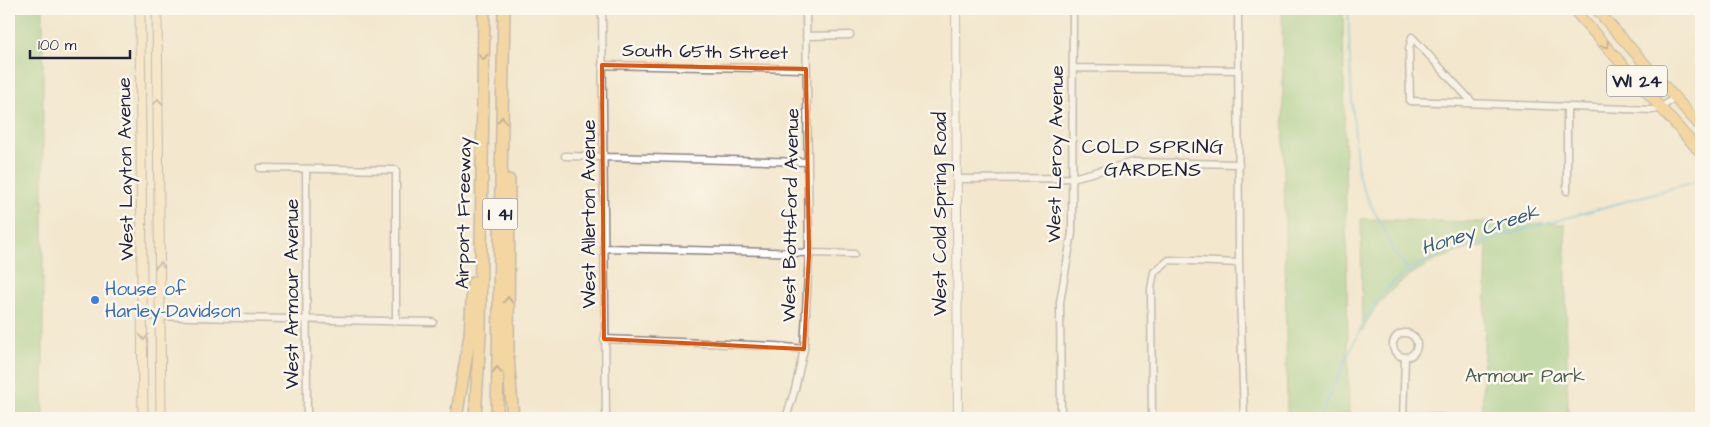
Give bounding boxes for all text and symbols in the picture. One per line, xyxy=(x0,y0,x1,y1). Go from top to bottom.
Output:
scale bar xyxy=(30,28,130,60)
text: 100 m xyxy=(38,35,77,56)
street label: South 65th Street xyxy=(622,37,788,67)
one-way arrow xyxy=(1600,40,1609,49)
one-way arrow xyxy=(478,54,488,62)
street label: West Leroy Avenue xyxy=(1041,65,1072,243)
road number: WI 24 xyxy=(1607,66,1667,96)
street label: West Layton Avenue xyxy=(111,77,142,261)
one-way arrow xyxy=(153,98,163,106)
street label: West Bottsford Avenue xyxy=(776,108,806,322)
street label: West Cold Spring Road xyxy=(927,112,955,316)
one-way arrow xyxy=(497,115,507,123)
street label: West Allerton Avenue xyxy=(576,119,603,309)
district label: COLD SPRING GARDENS xyxy=(1082,133,1224,184)
street label: Airport Freeway xyxy=(449,136,480,289)
road number: I 41 xyxy=(482,198,518,230)
water label: Honey Creek xyxy=(1418,198,1543,263)
street label: West Armour Avenue xyxy=(279,199,306,389)
one-way arrow xyxy=(155,260,165,268)
place label: House of Harley-Davidson xyxy=(105,276,240,326)
marker: House of Harley-Davidson xyxy=(89,294,101,306)
one-way arrow xyxy=(503,295,513,303)
one-way arrow xyxy=(139,334,149,342)
park label: Armour Park xyxy=(1465,363,1585,390)
one-way arrow xyxy=(492,365,502,373)

